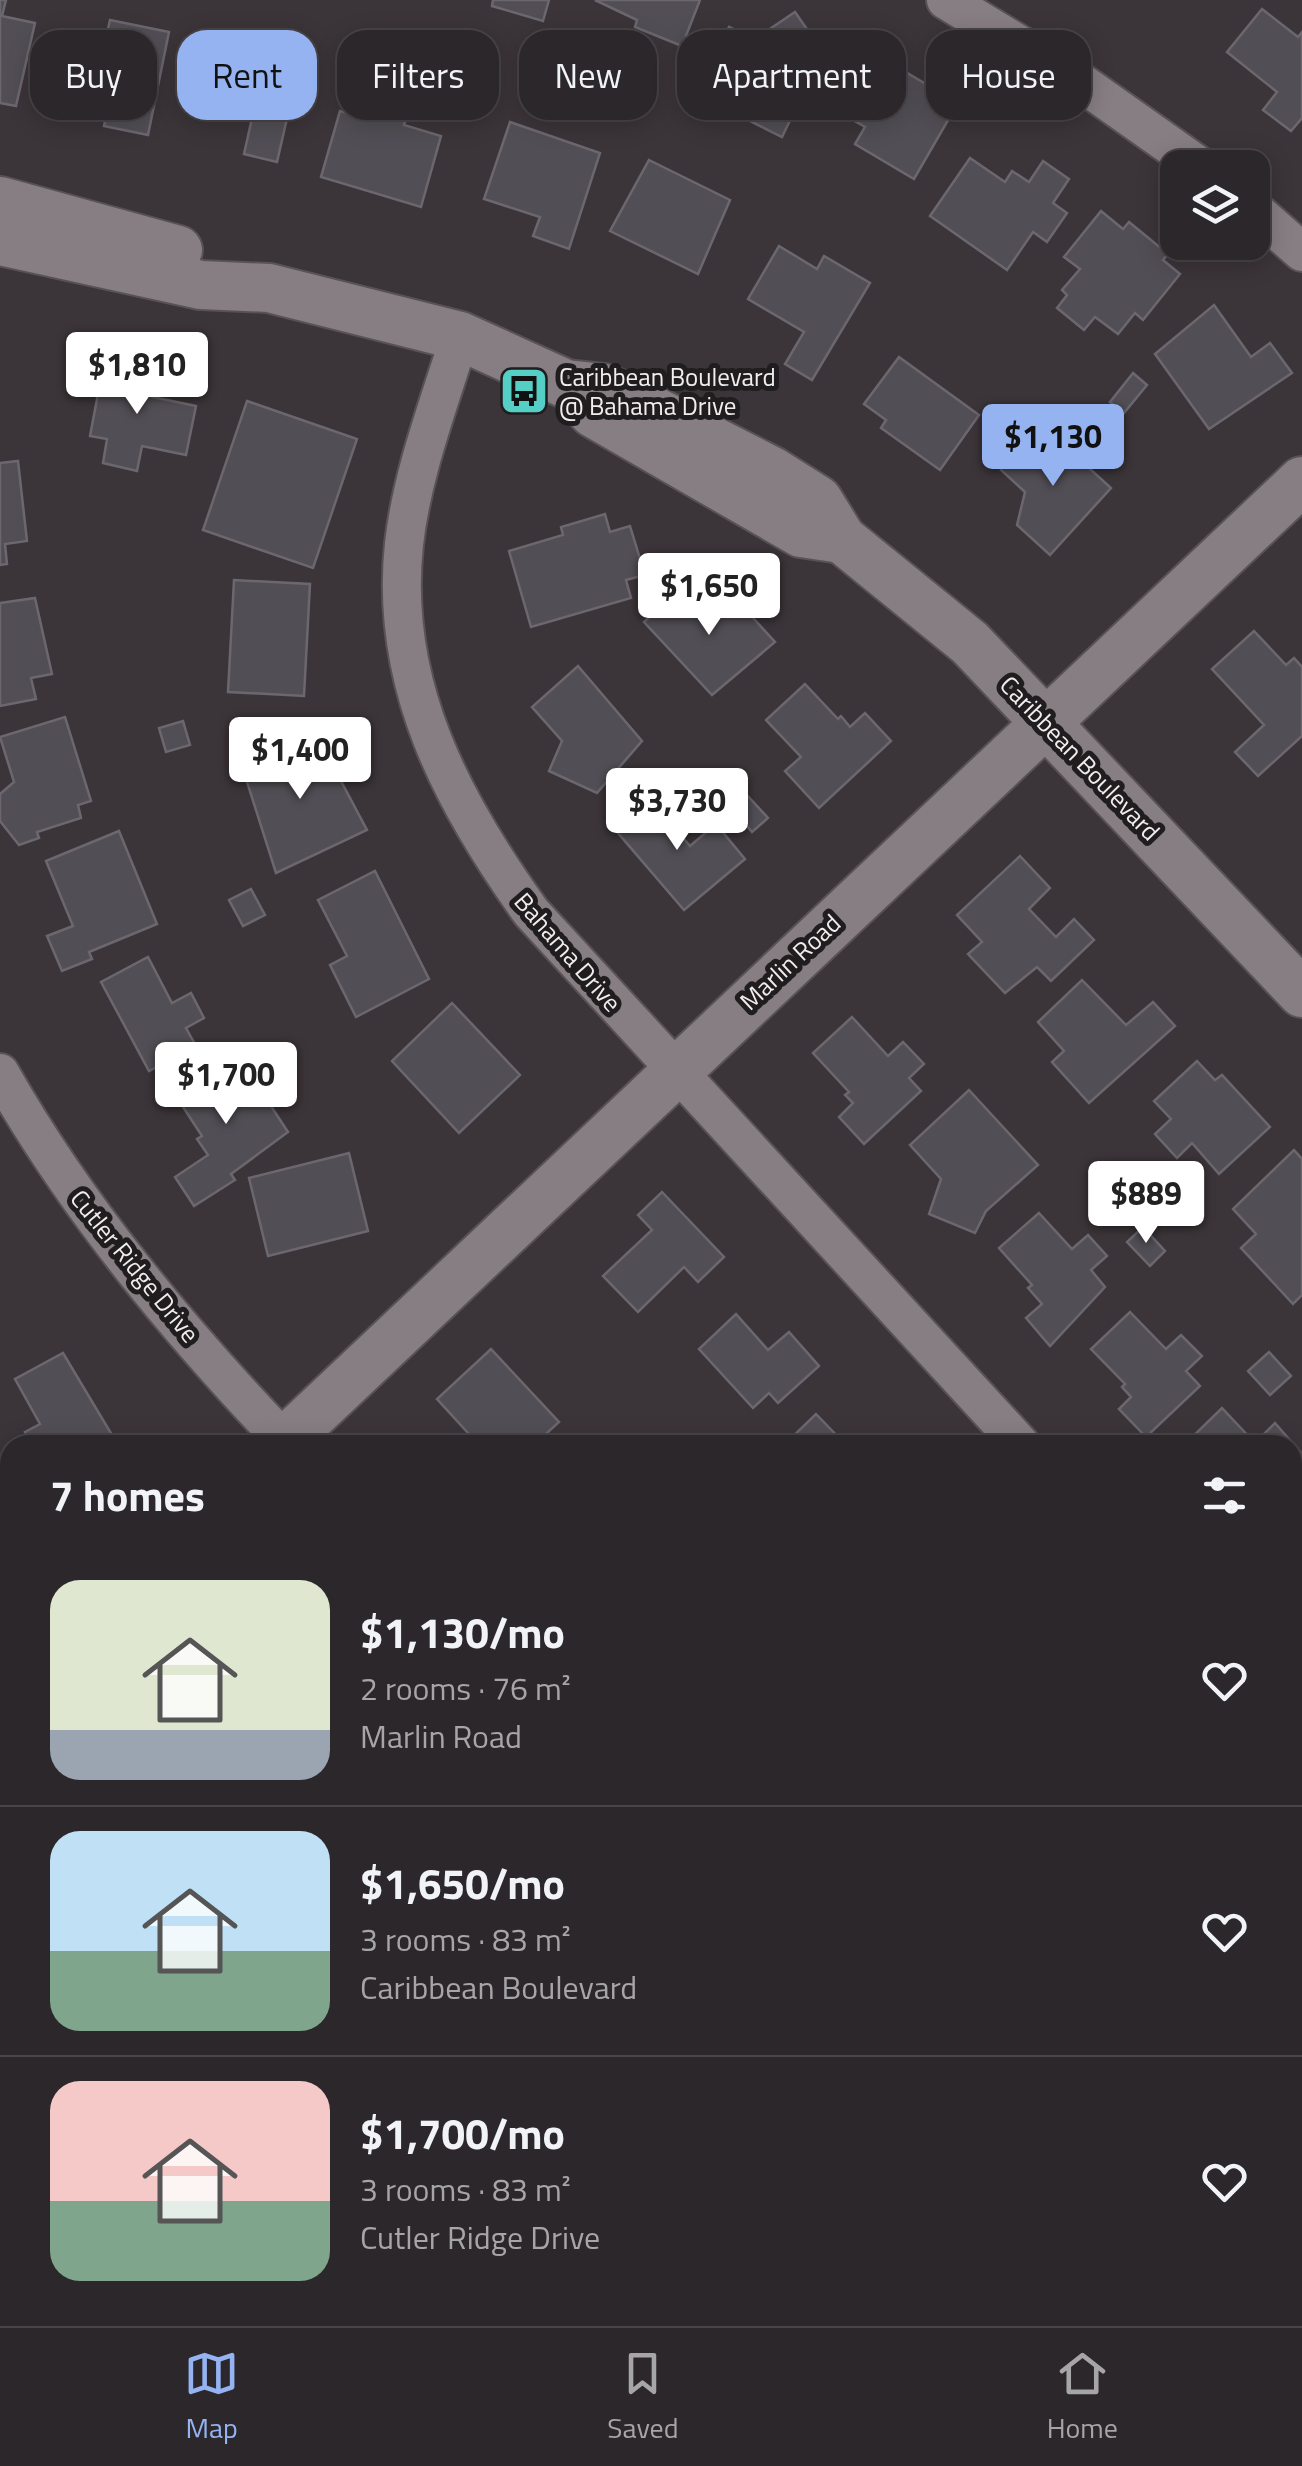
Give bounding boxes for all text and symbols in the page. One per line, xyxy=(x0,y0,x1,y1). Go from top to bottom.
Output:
chip: Buy xyxy=(30,30,157,120)
chip: Rent xyxy=(177,30,317,120)
chip: Filters xyxy=(337,30,499,120)
chip: New xyxy=(519,30,657,120)
chip: Apartment xyxy=(677,30,906,120)
chip: House xyxy=(926,30,1091,120)
map controls xyxy=(1160,150,1270,260)
button: layers xyxy=(1160,150,1270,260)
pin: $1,810 xyxy=(56,332,218,417)
text: $1,810 xyxy=(88,340,186,388)
place label: Caribbean Boulevard @ Bahama Drive xyxy=(559,358,776,425)
bus stop icon: Caribbean Boulevard @ Bahama Drive xyxy=(498,365,550,417)
pin: $1,130 xyxy=(972,404,1134,489)
text: $1,130 xyxy=(1004,412,1102,460)
pin: $1,650 xyxy=(628,553,790,638)
text: $1,650 xyxy=(660,561,758,609)
street label: Caribbean Boulevard xyxy=(991,667,1169,849)
pin: $1,400 xyxy=(219,717,381,802)
text: $1,400 xyxy=(251,725,349,773)
pin: $3,730 xyxy=(596,768,758,853)
text: $3,730 xyxy=(628,776,726,824)
street label: Bahama Drive xyxy=(505,884,631,1020)
street label: Marlin Road xyxy=(731,905,849,1019)
pin: $1,700 xyxy=(145,1042,307,1127)
text: $1,700 xyxy=(177,1050,275,1098)
pin: $889 xyxy=(1087,1161,1205,1246)
text: $889 xyxy=(1110,1169,1182,1217)
street label: Cutler Ridge Drive xyxy=(61,1181,209,1351)
text: 7 homes xyxy=(50,1463,205,1527)
icon: filters xyxy=(1197,1468,1252,1523)
text: $1,130/mo xyxy=(360,1600,565,1664)
icon: home xyxy=(130,1620,250,1740)
icon: heart xyxy=(1197,1653,1252,1708)
text: 2 rooms · 76 m² xyxy=(360,1664,571,1712)
text: Marlin Road xyxy=(360,1712,522,1760)
text: $1,650/mo xyxy=(360,1851,565,1915)
icon: home xyxy=(130,1871,250,1991)
icon: heart xyxy=(1197,1904,1252,1959)
text: 3 rooms · 83 m² xyxy=(360,1915,571,1963)
text: Caribbean Boulevard xyxy=(360,1963,637,2011)
text: $1,700/mo xyxy=(360,2101,565,2165)
icon: home xyxy=(130,2121,250,2241)
icon: heart xyxy=(1197,2154,1252,2209)
text: 3 rooms · 83 m² xyxy=(360,2165,571,2213)
text: Cutler Ridge Drive xyxy=(360,2213,600,2261)
tab: Map xyxy=(184,2346,239,2449)
tab: Saved xyxy=(607,2346,679,2449)
tab: Home xyxy=(1047,2346,1118,2449)

